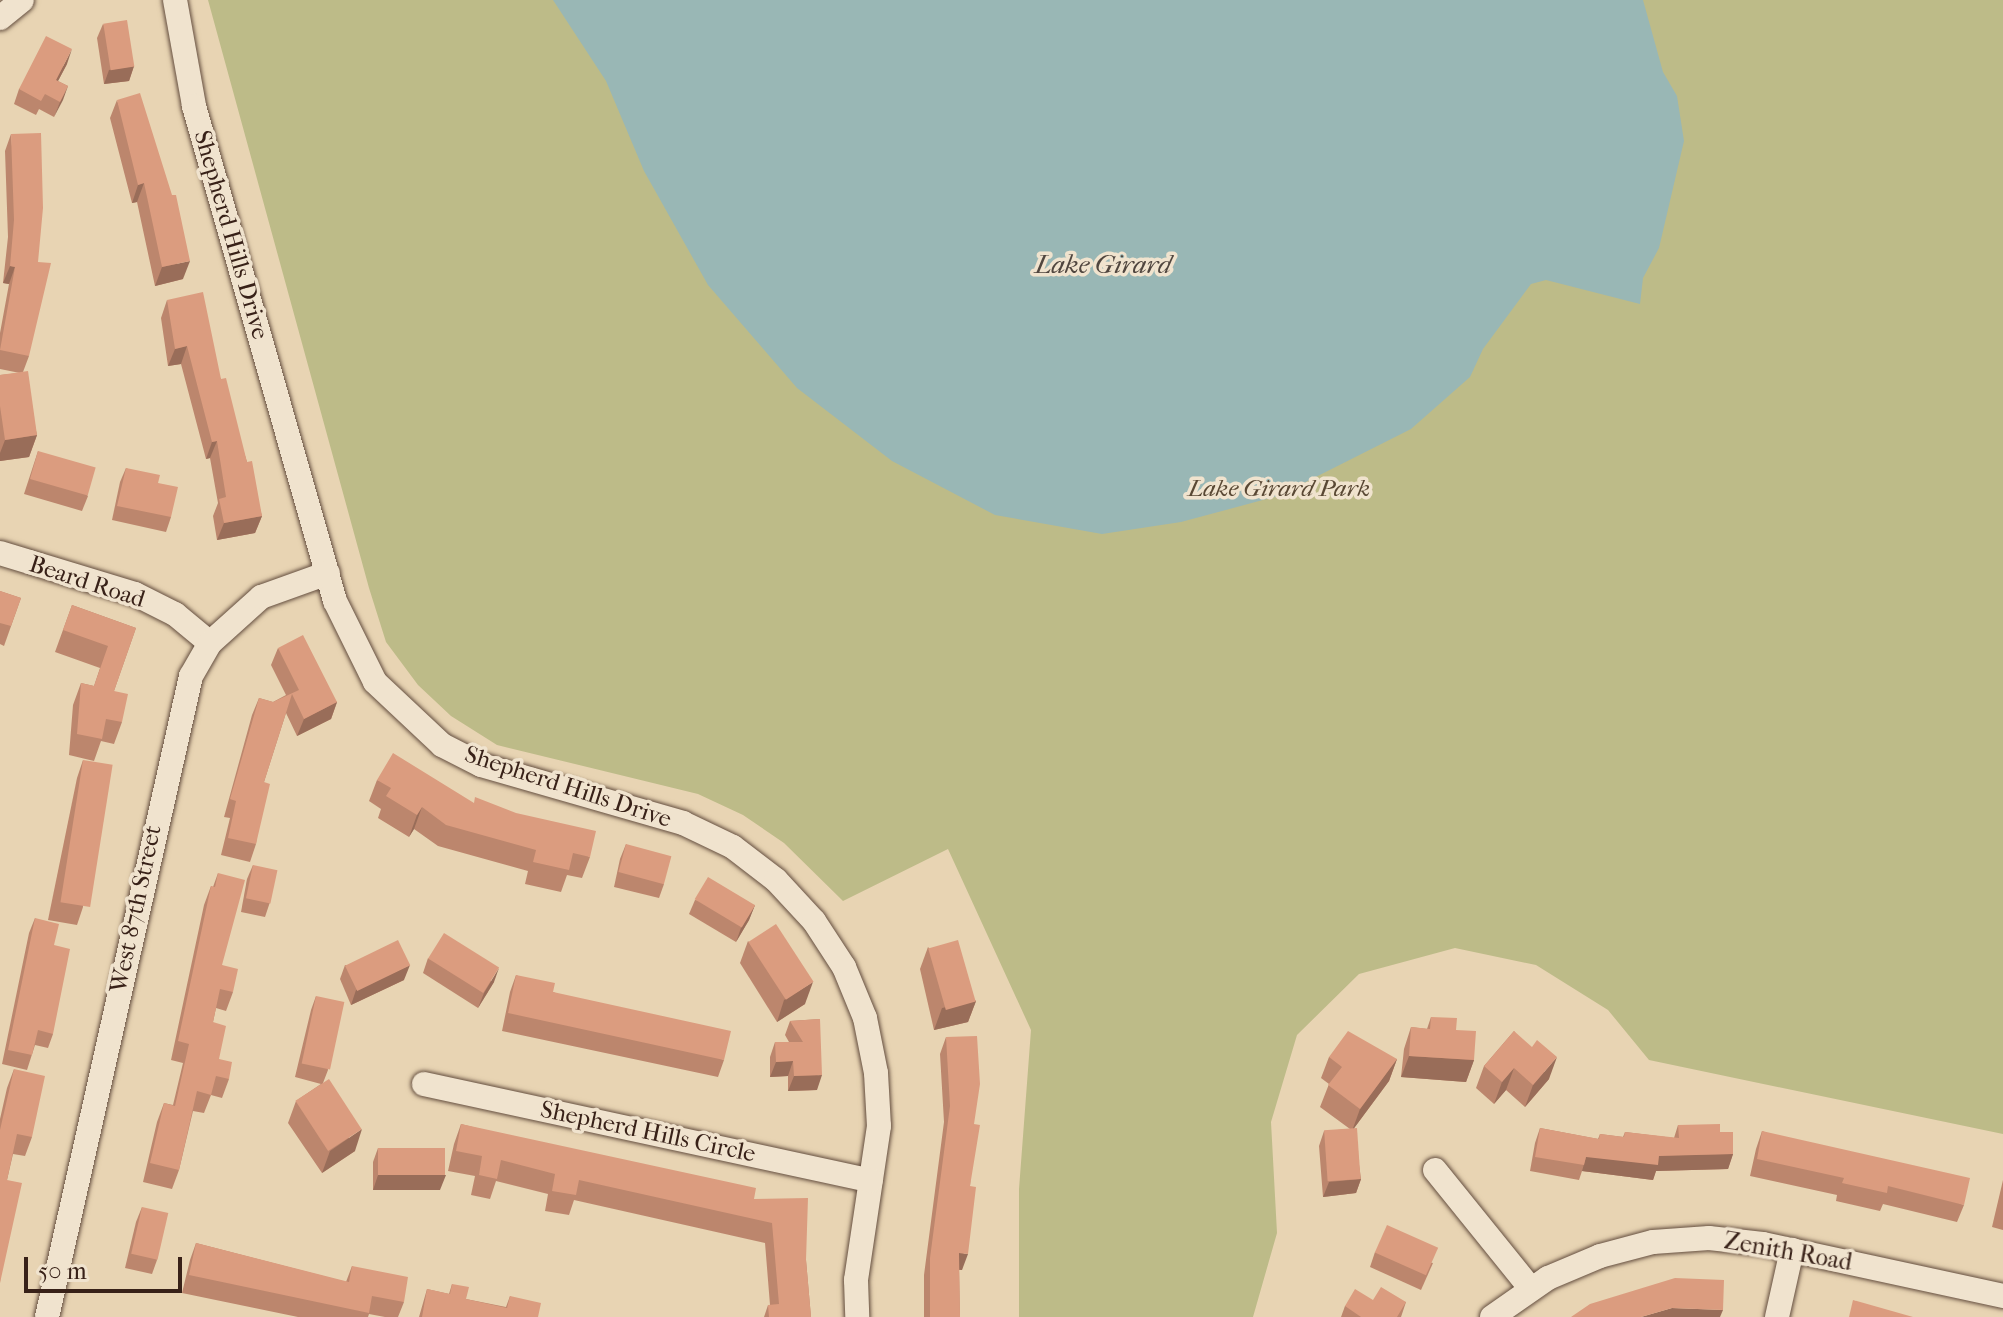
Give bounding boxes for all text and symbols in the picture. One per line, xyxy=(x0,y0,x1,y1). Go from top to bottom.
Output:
street label: Shepherd Hills Drive xyxy=(187,127,275,343)
water label: Lake Girard xyxy=(1035,249,1171,281)
park label: Lake Girard Park xyxy=(1188,475,1370,503)
street label: Beard Road xyxy=(25,550,149,614)
street label: Shepherd Hills Drive xyxy=(461,740,675,834)
street label: West 87th Street xyxy=(104,823,168,995)
street label: Shepherd Hills Circle xyxy=(538,1095,758,1169)
street label: Zenith Road xyxy=(1722,1227,1854,1277)
scale bar xyxy=(28,1241,186,1291)
text: 50 m xyxy=(38,1257,87,1285)

